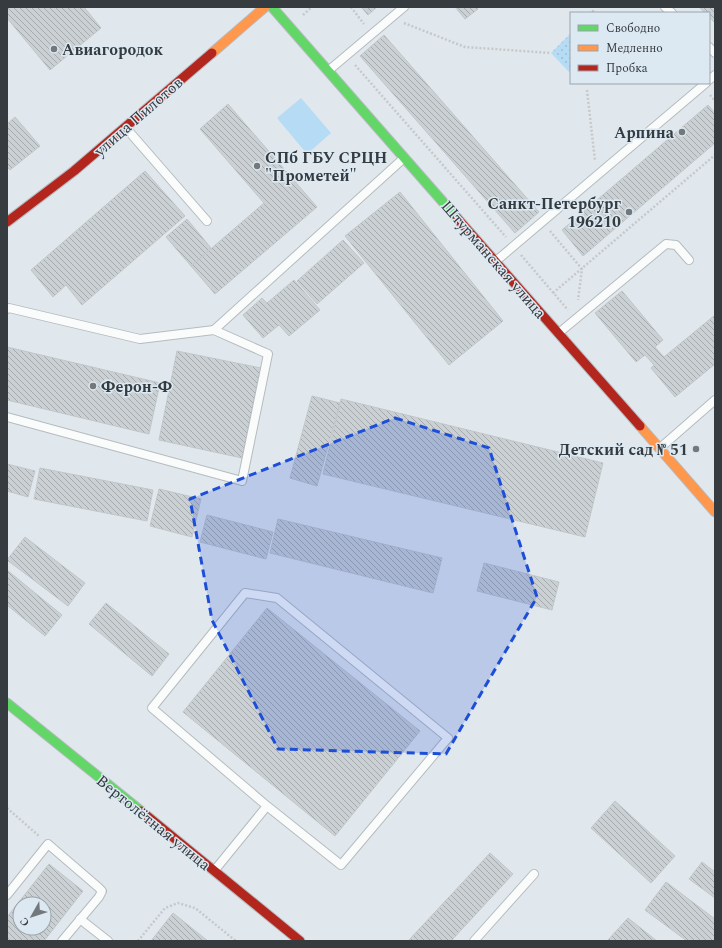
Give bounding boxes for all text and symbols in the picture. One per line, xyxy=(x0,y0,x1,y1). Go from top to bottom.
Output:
legend xyxy=(570,12,710,84)
text: Свободно xyxy=(606,19,660,38)
place label: Авиагородок xyxy=(62,38,164,62)
text: Медленно xyxy=(606,39,663,58)
marker: Авиагородок xyxy=(49,44,59,54)
text: Пробка xyxy=(606,59,648,78)
street label: улица Пилотов xyxy=(88,71,188,163)
place label: Арпина xyxy=(614,121,675,145)
marker: Арпина xyxy=(677,127,687,137)
place label: СПб ГБУ СРЦН "Прометей" xyxy=(265,146,387,188)
marker: СПб ГБУ СРЦН "Прометей" xyxy=(252,161,262,171)
place label: Санкт-Петербург 196210 xyxy=(488,192,622,234)
street label: Штурманская улица xyxy=(435,195,552,324)
marker: Санкт-Петербург 196210 xyxy=(624,207,634,217)
place label: Ферон-Ф xyxy=(101,375,172,399)
marker: Ферон-Ф xyxy=(88,381,98,391)
place label: Детский сад № 51 xyxy=(559,438,688,462)
marker: Детский сад № 51 xyxy=(691,444,701,454)
street label: Вертолётная улица xyxy=(91,769,216,877)
north arrow xyxy=(12,896,52,936)
text: С xyxy=(15,913,34,930)

